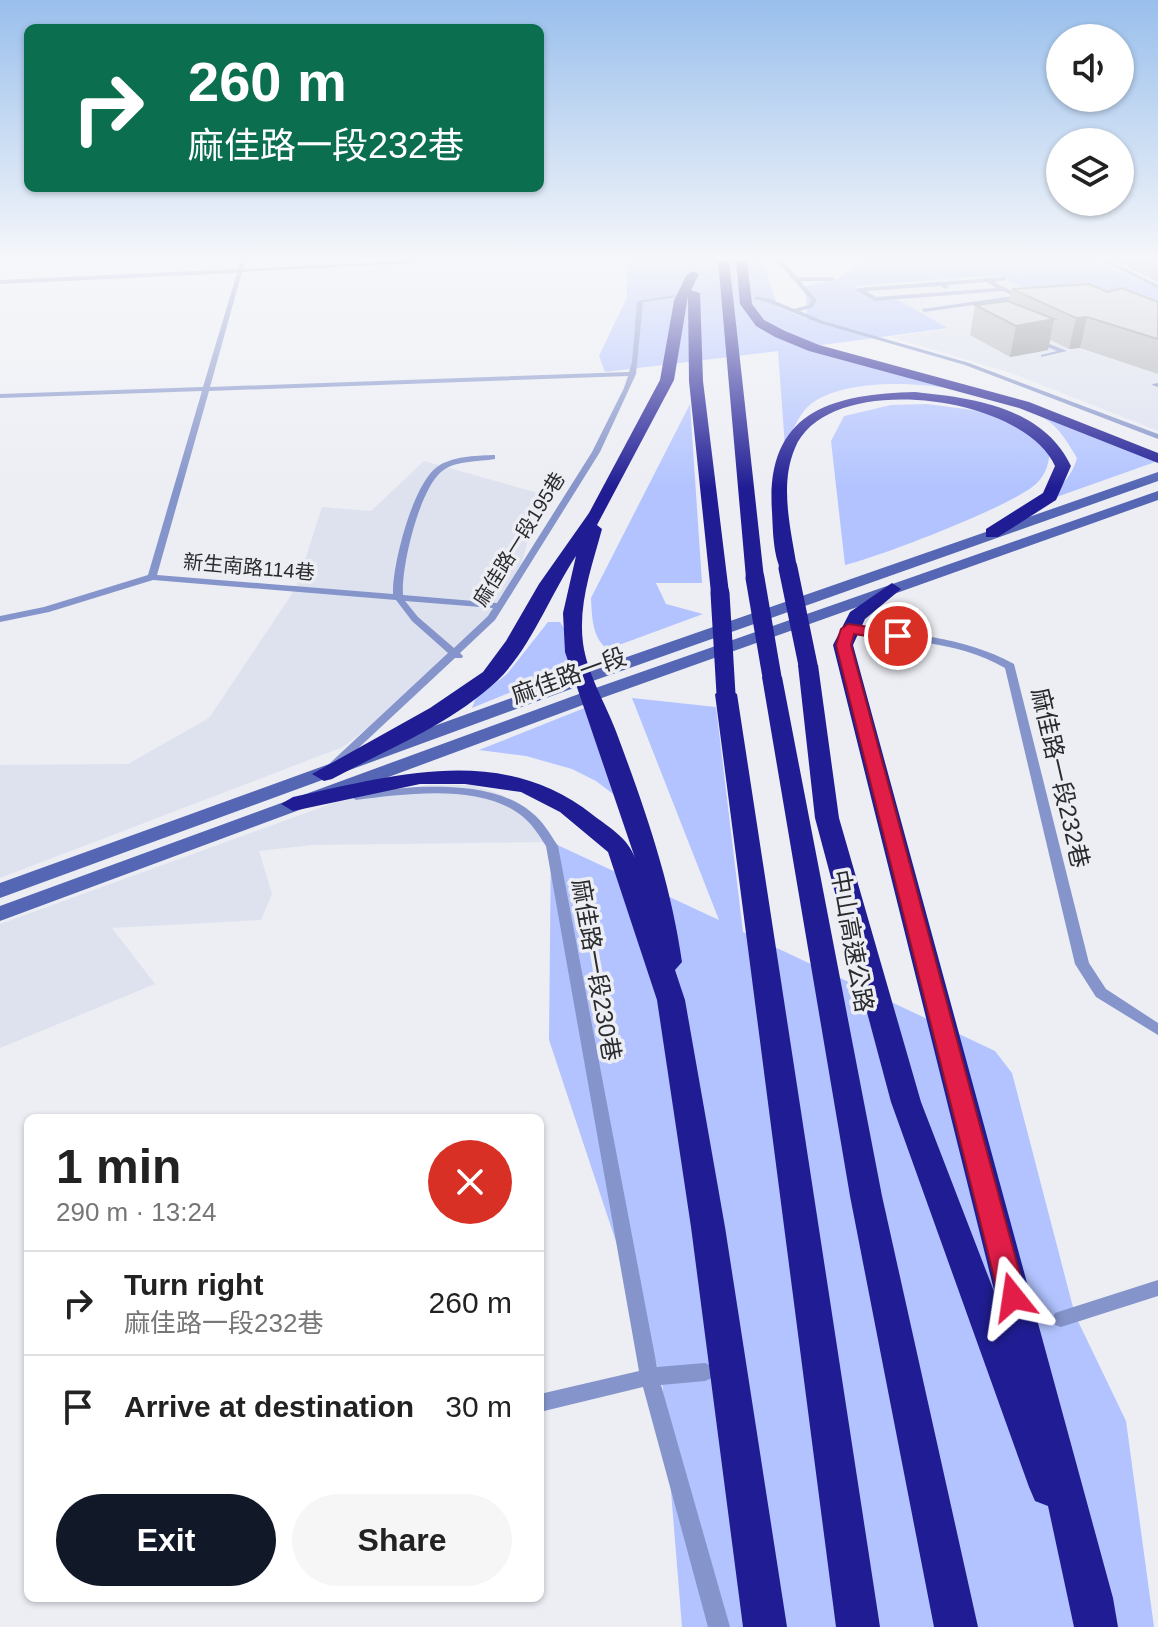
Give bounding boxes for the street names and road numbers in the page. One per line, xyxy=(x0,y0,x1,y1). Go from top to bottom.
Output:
street label: 麻佳路一段195巷 xyxy=(469,468,569,610)
street label: 新生南路114巷 xyxy=(182,550,316,584)
street label: 麻佳路一段 xyxy=(508,642,630,709)
street label: 麻佳路一段232巷 xyxy=(1027,685,1094,871)
street label: 中山高速公路 xyxy=(827,868,878,1014)
street label: 麻佳路一段230巷 xyxy=(567,877,626,1063)

